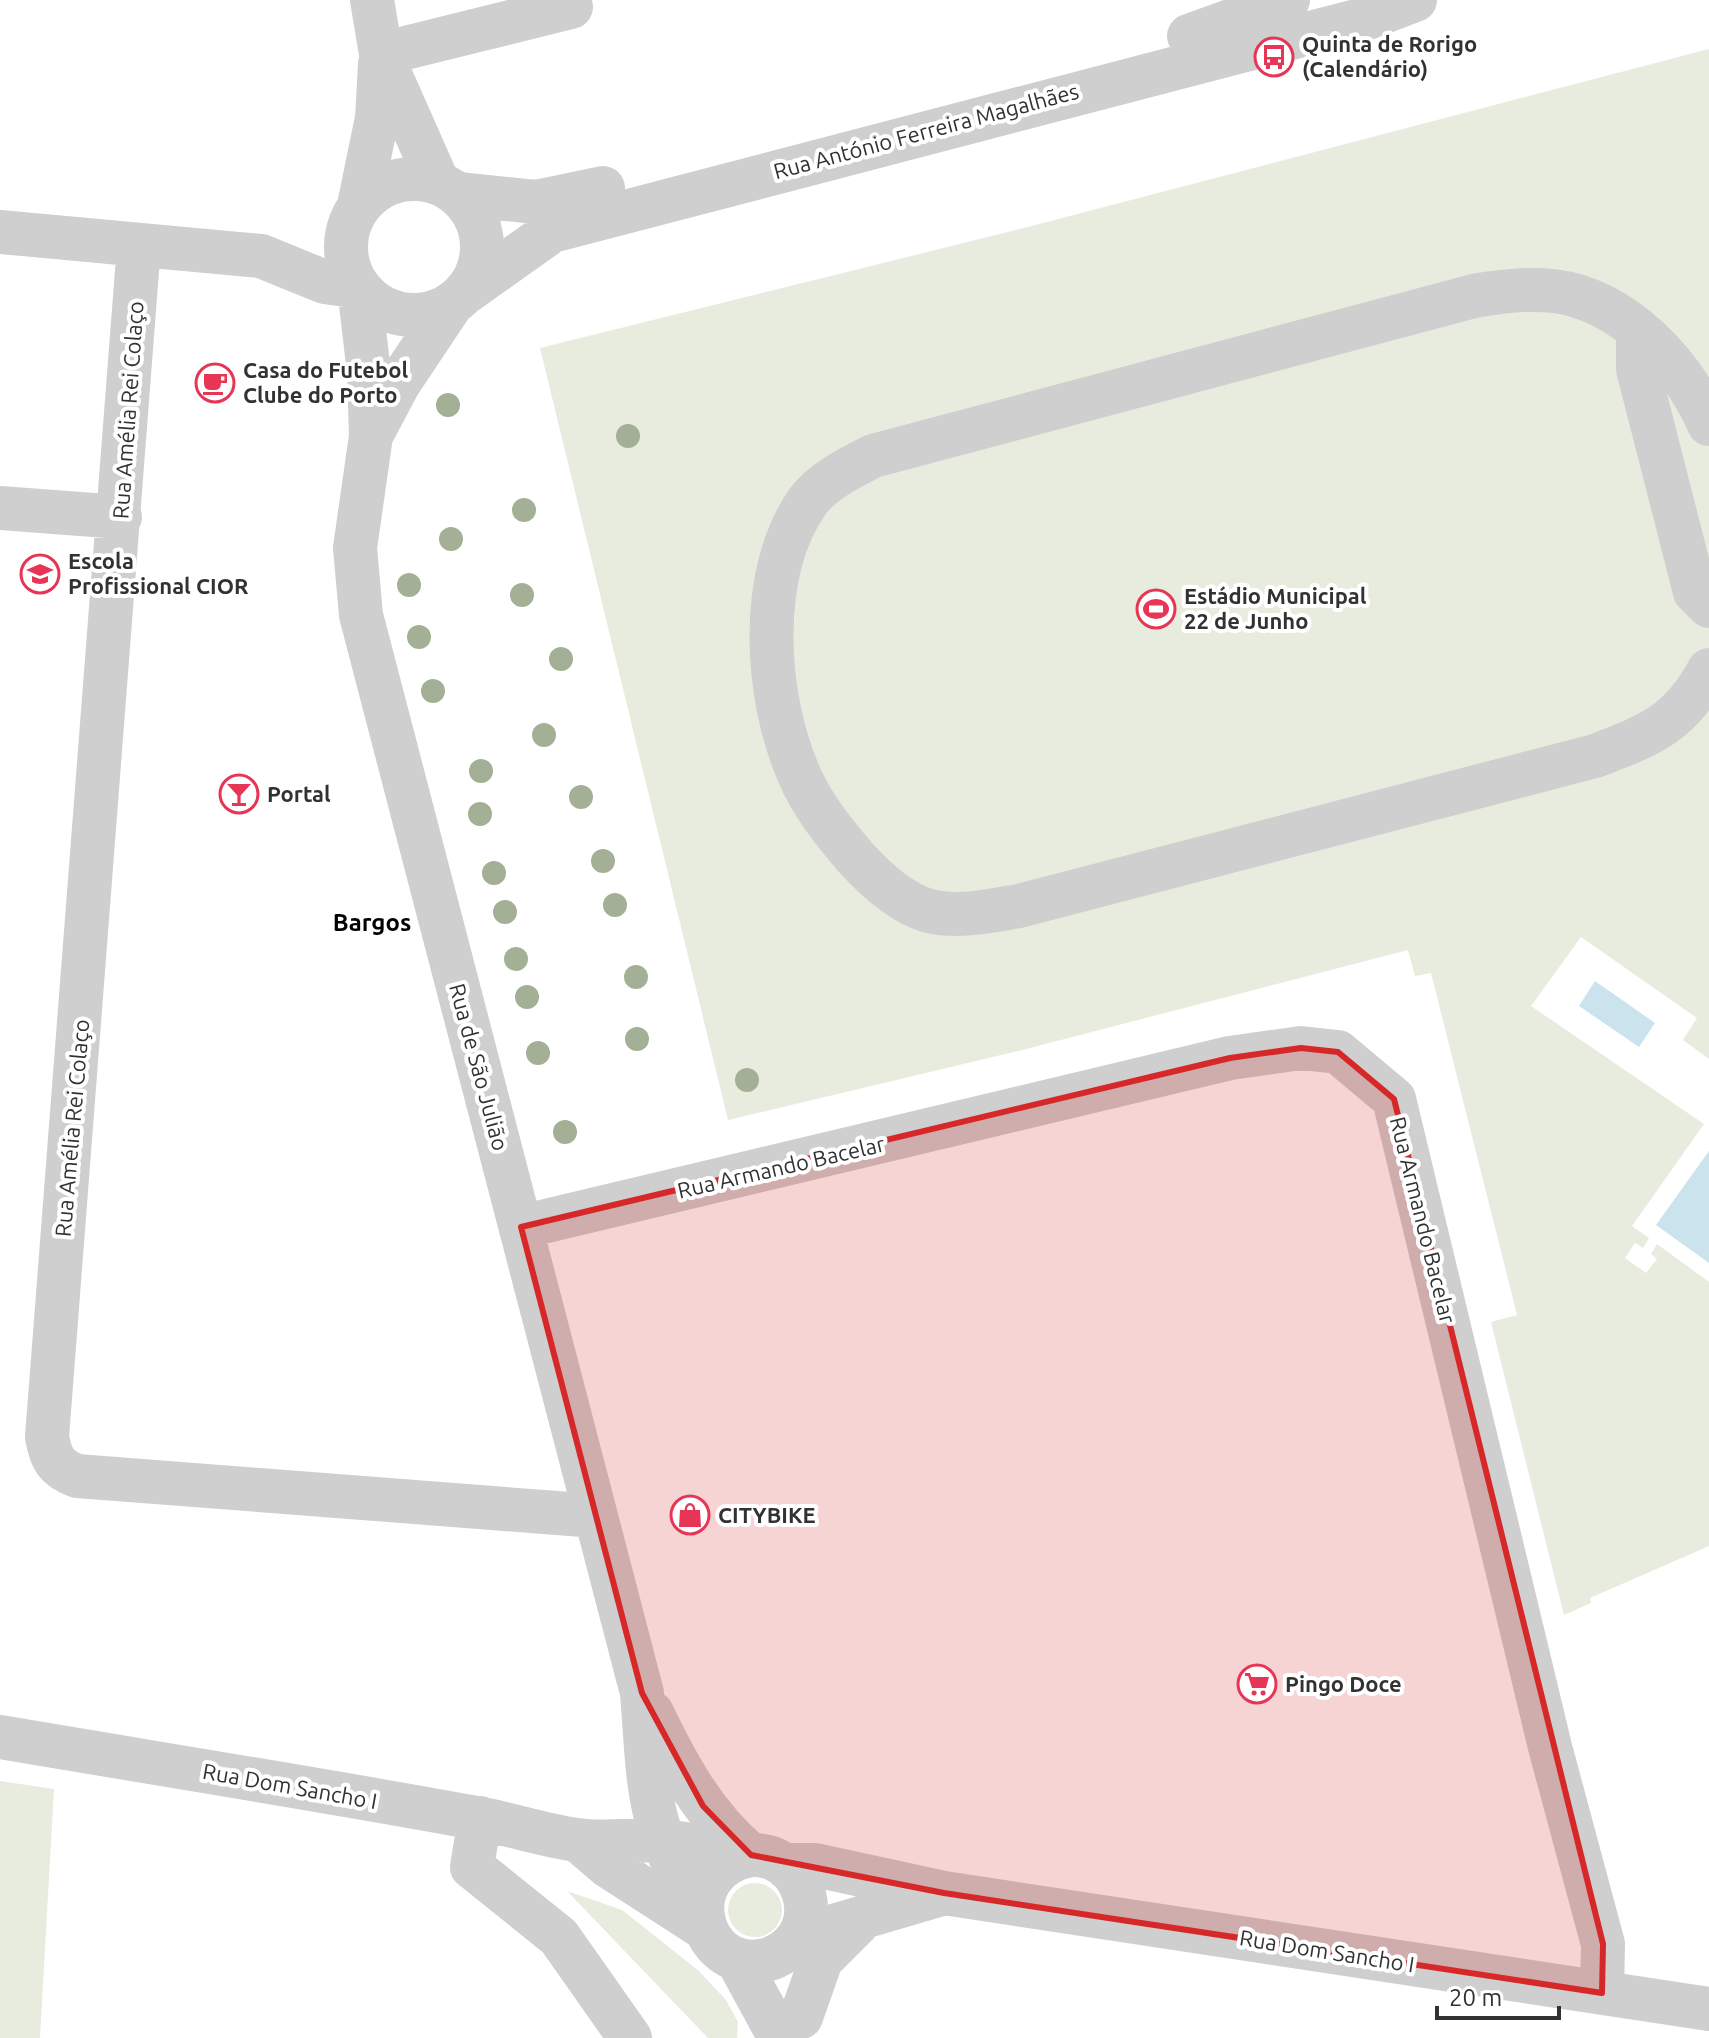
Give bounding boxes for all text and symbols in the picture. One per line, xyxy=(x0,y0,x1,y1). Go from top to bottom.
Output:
place label: Quinta de Rorigo (Calendário) xyxy=(1302,31,1477,82)
bus stop icon: Quinta de Rorigo (Calendário) xyxy=(1253,36,1295,78)
street label: Rua António Ferreira Magalhães xyxy=(771,78,1081,183)
street label: Rua Amélia Rei Colaço xyxy=(107,300,148,520)
place label: Casa do Futebol Clube do Porto xyxy=(243,357,408,407)
cafe icon: Casa do Futebol Clube do Porto xyxy=(194,362,236,404)
place label: Escola Profissional CIOR xyxy=(68,548,248,598)
school or university icon: Escola Profissional CIOR xyxy=(19,553,61,595)
place label: Estádio Municipal 22 de Junho xyxy=(1184,583,1367,633)
sports icon: Estádio Municipal 22 de Junho xyxy=(1135,588,1177,630)
bar icon: Portal xyxy=(218,773,260,815)
place label: Portal xyxy=(267,781,331,806)
district label: Bargos xyxy=(333,909,411,936)
street label: Rua de São Julião xyxy=(445,981,514,1153)
street label: Rua Amélia Rei Colaço xyxy=(50,1018,93,1238)
street label: Rua Armando Bacelar xyxy=(1386,1114,1461,1326)
street label: Rua Armando Bacelar xyxy=(675,1130,888,1203)
shop icon: CITYBIKE xyxy=(669,1494,711,1536)
place label: CITYBIKE xyxy=(718,1502,816,1527)
supermarket icon: Pingo Doce xyxy=(1236,1663,1278,1705)
place label: Pingo Doce xyxy=(1285,1671,1402,1696)
street label: Rua Dom Sancho I xyxy=(201,1758,379,1813)
street label: Rua Dom Sancho I xyxy=(1238,1924,1416,1977)
scale bar xyxy=(1437,1970,1559,2020)
text: 20 m xyxy=(1449,1984,1502,2011)

